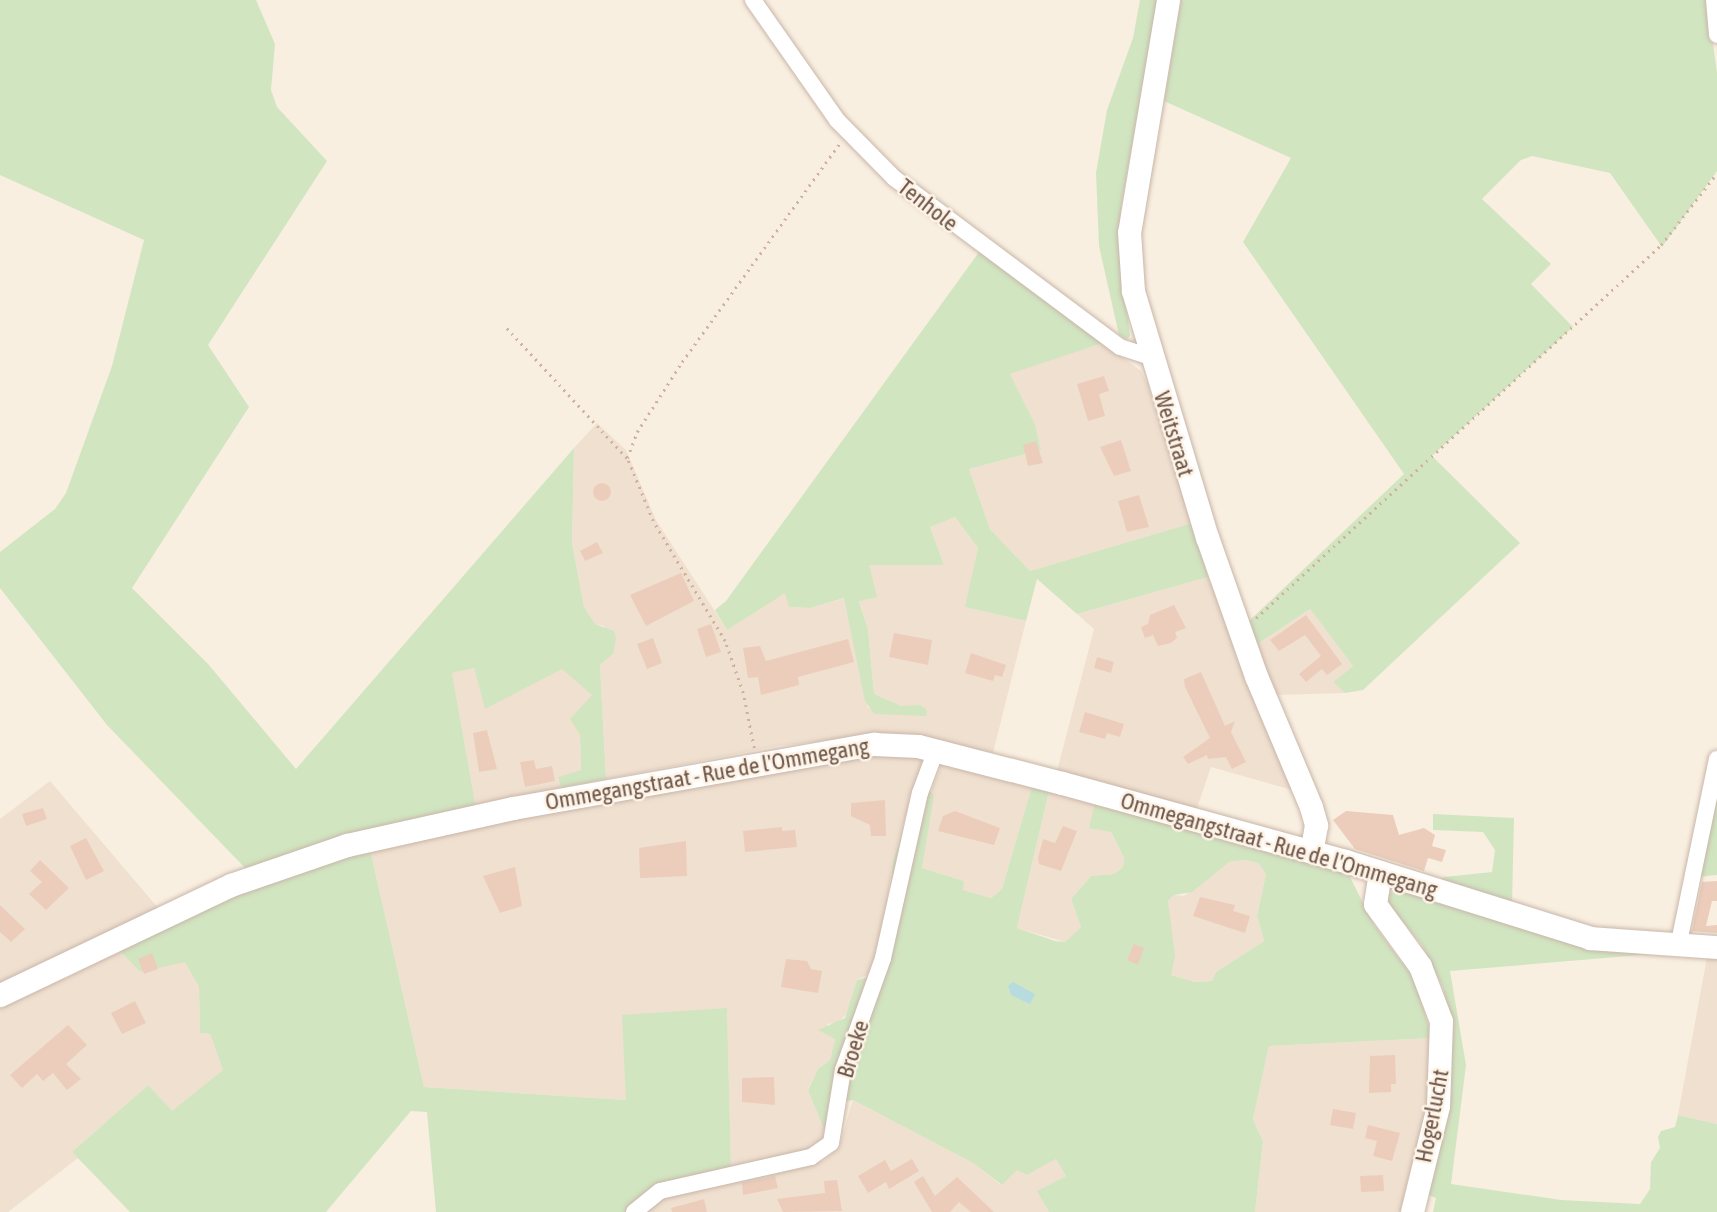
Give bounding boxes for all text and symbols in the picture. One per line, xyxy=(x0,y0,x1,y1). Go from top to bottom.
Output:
street label: Tenhole xyxy=(892,173,964,237)
street label: Weitstraat xyxy=(1148,388,1200,480)
street label: Ommegangstraat - Rue de l'Ommegang xyxy=(543,732,871,816)
street label: Ommegangstraat - Rue de l'Ommegang xyxy=(1118,787,1440,903)
street label: Broeke xyxy=(831,1017,875,1081)
street label: Hogerlucht xyxy=(1409,1067,1455,1165)

